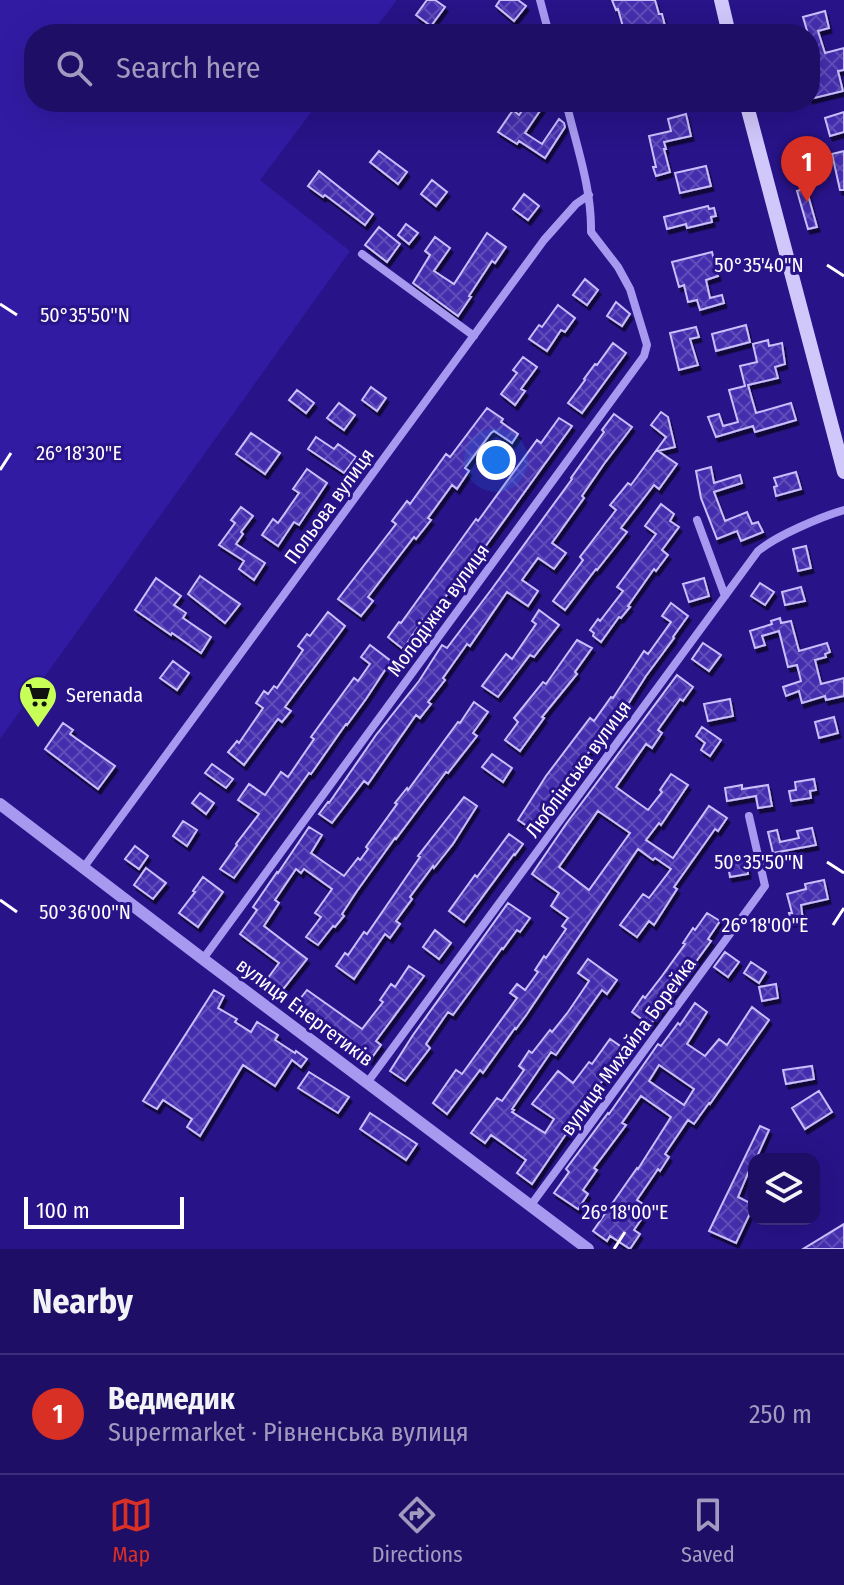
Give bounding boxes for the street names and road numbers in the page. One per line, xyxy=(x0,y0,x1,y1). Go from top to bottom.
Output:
street label: Польова вулиця xyxy=(279,444,379,568)
street label: Молодіжна вулиця xyxy=(382,539,494,681)
street label: Люблінська вулиця xyxy=(520,696,636,842)
street label: вулиця Михайла Борейка xyxy=(555,952,701,1140)
street label: вулиця Енергетиків xyxy=(232,953,378,1071)

